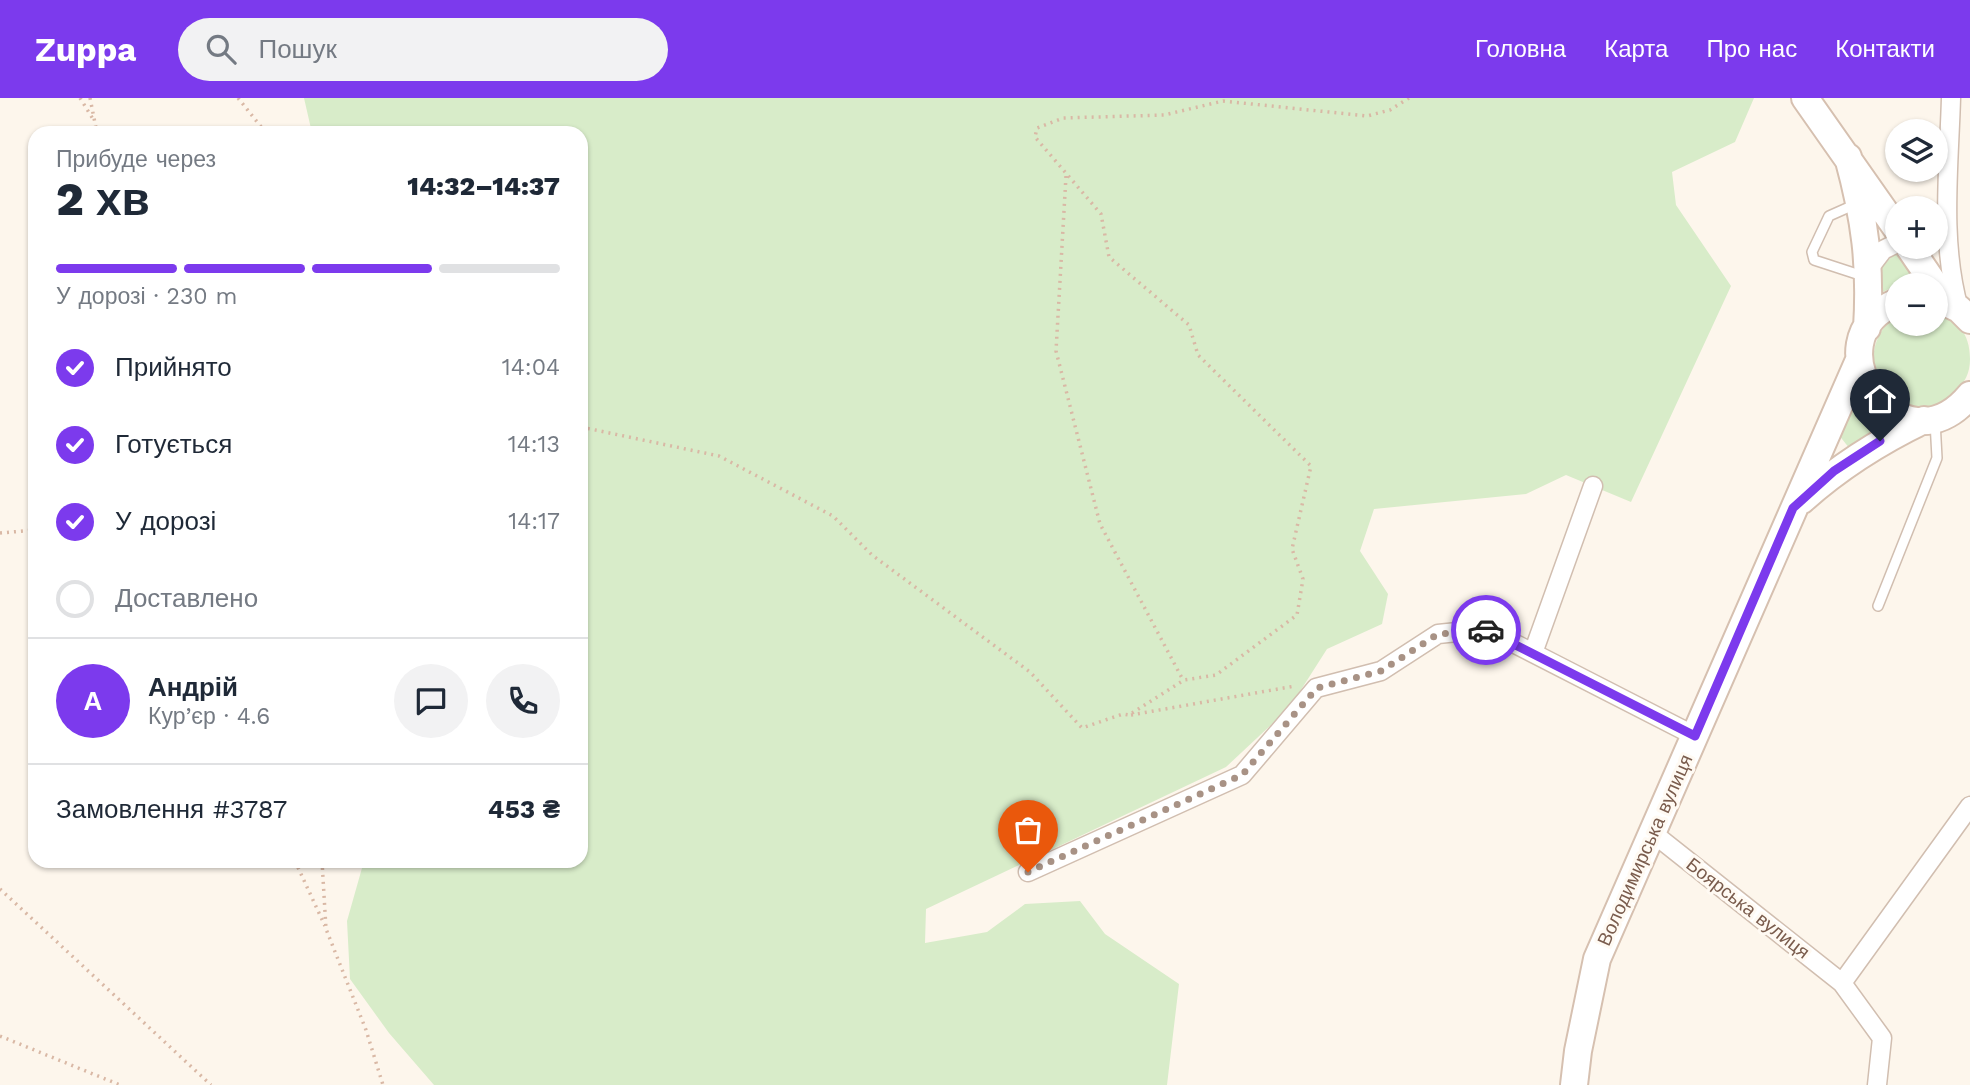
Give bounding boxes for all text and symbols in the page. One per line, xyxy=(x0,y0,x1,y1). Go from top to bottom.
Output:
search box xyxy=(178,18,668,81)
text: Zuppa xyxy=(35,30,136,69)
icon: search xyxy=(202,30,240,68)
text: Пошук xyxy=(258,34,337,64)
text: Головна xyxy=(1475,35,1566,63)
text: Карта xyxy=(1604,35,1668,63)
text: Про нас xyxy=(1706,35,1797,63)
text: Контакти xyxy=(1835,35,1935,63)
map controls xyxy=(1885,119,1948,336)
button: layers xyxy=(1885,119,1948,182)
text: Прибуде через xyxy=(56,146,216,173)
text: 14:32–14:37 xyxy=(407,171,560,201)
text: 2 хв xyxy=(56,172,150,226)
button: + xyxy=(1885,196,1948,259)
button: − xyxy=(1885,273,1948,336)
text: У дорозі · 230 m xyxy=(56,283,237,310)
icon: check xyxy=(56,349,94,387)
text: Прийнято xyxy=(115,352,232,382)
text: 14:04 xyxy=(502,354,560,381)
pin xyxy=(1850,369,1910,441)
icon: home xyxy=(1861,380,1899,418)
icon: check xyxy=(56,426,94,464)
text: Готується xyxy=(115,429,232,459)
text: 14:13 xyxy=(508,431,560,458)
icon: check xyxy=(56,503,94,541)
text: У дорозі xyxy=(115,506,216,536)
text: 14:17 xyxy=(508,508,560,535)
text: Доставлено xyxy=(115,583,258,613)
courier xyxy=(1451,595,1521,665)
icon: car xyxy=(1467,611,1505,649)
button: chat xyxy=(394,664,468,738)
button: phone xyxy=(486,664,560,738)
text: Андрій xyxy=(148,672,238,702)
text: А xyxy=(84,686,102,716)
text: Кур’єр · 4.6 xyxy=(148,703,270,730)
street label: Володимирська вулиця xyxy=(1592,751,1698,949)
text: Замовлення #3787 xyxy=(56,794,287,824)
text: 453 ₴ xyxy=(488,794,560,824)
pin xyxy=(998,800,1058,872)
icon: bag xyxy=(1009,811,1047,849)
street label: Боярська вулиця xyxy=(1682,853,1814,963)

